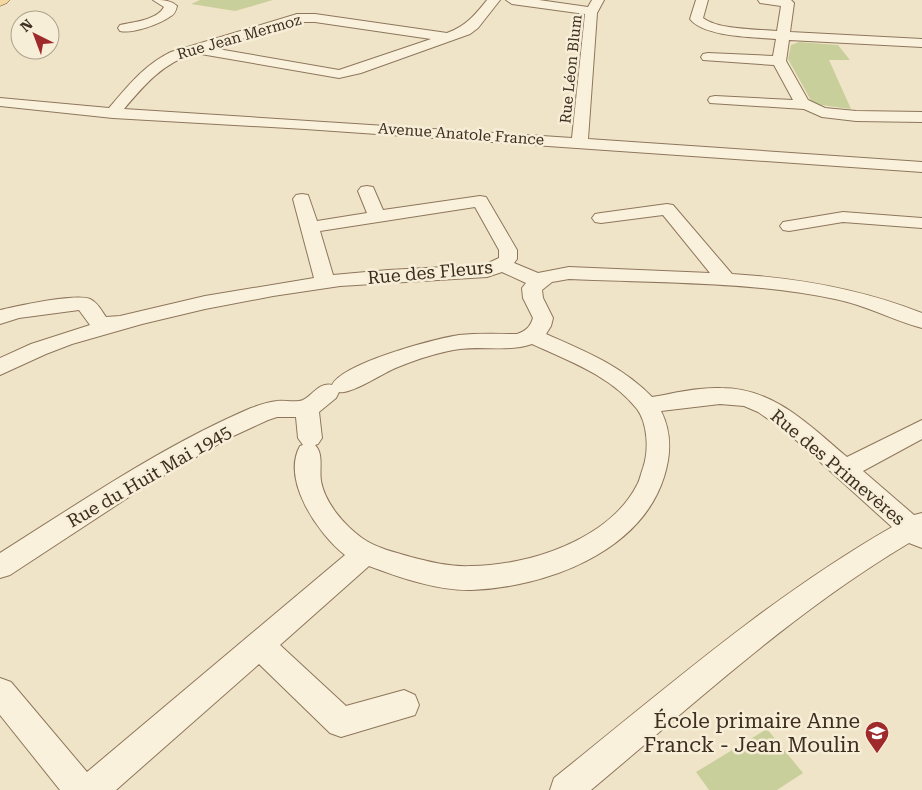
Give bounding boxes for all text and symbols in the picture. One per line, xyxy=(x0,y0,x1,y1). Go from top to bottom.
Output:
north arrow xyxy=(10,10,60,60)
street label: Rue Jean Mermoz xyxy=(175,11,303,63)
street label: Rue Léon Blum xyxy=(556,13,586,124)
text: N xyxy=(17,16,36,35)
street label: Avenue Anatole France xyxy=(377,119,545,149)
street label: Rue des Fleurs xyxy=(366,256,494,288)
street label: Rue des Primevères xyxy=(767,405,909,529)
street label: Rue du Huit Mai 1945 xyxy=(63,420,235,532)
place label: École primaire Anne Franck - Jean Moulin xyxy=(644,708,860,757)
school or university icon: École primaire Anne Franck - Jean Moulin xyxy=(864,720,890,754)

